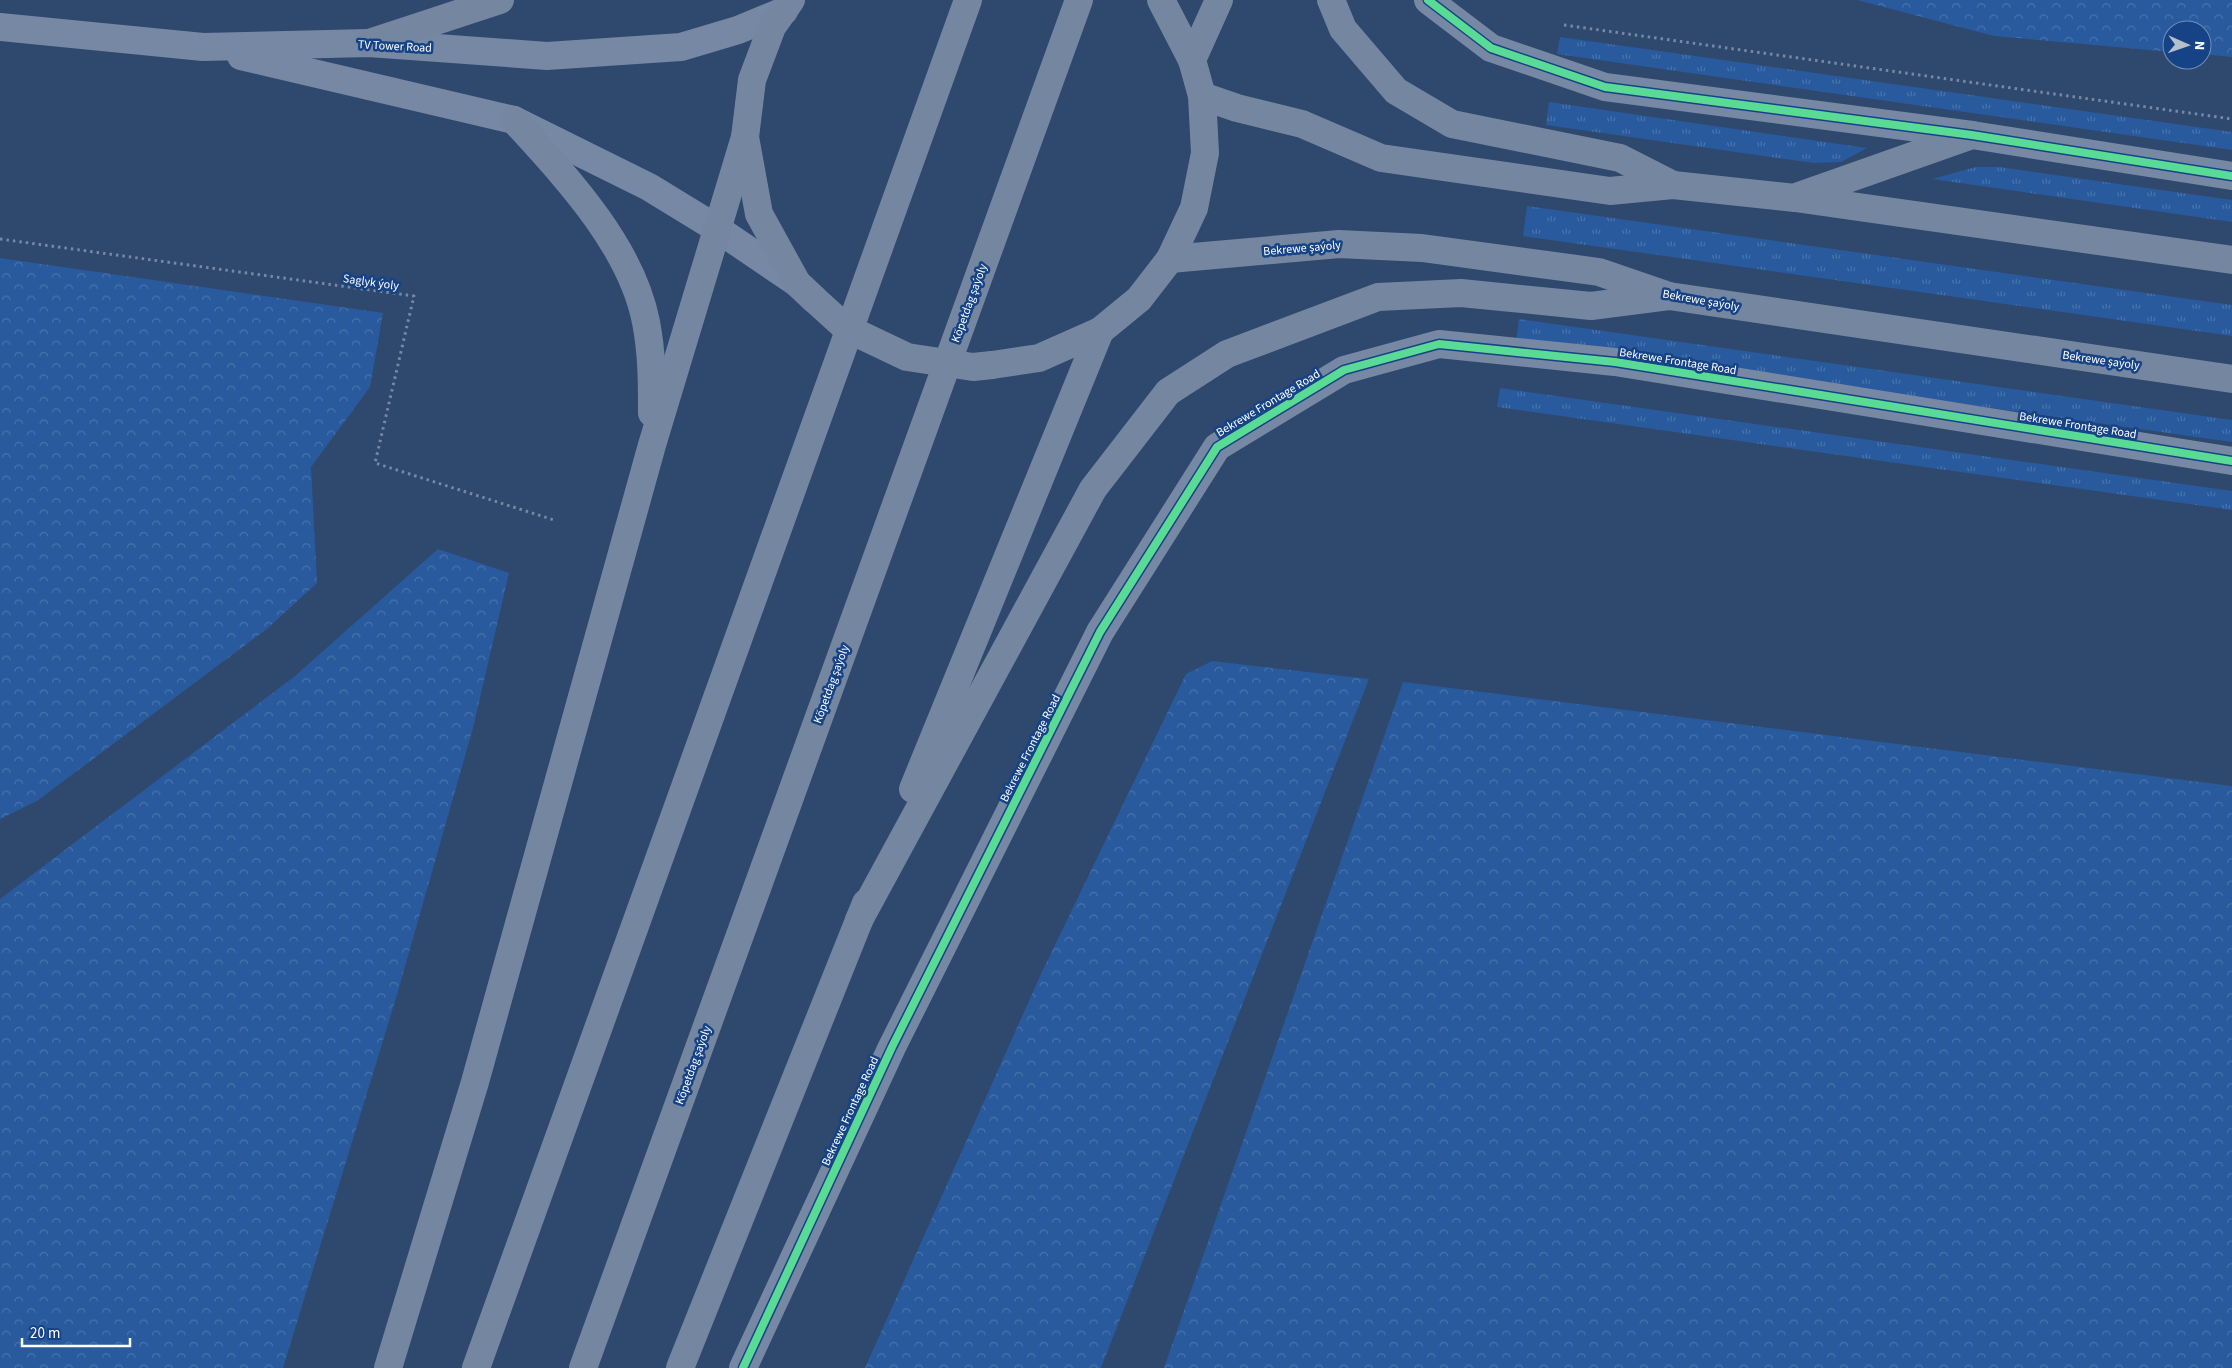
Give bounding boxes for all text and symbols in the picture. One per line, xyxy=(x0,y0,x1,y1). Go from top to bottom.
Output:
north arrow xyxy=(2162,20,2212,70)
street label: TV Tower Road xyxy=(358,36,432,57)
text: N xyxy=(2189,40,2209,50)
street label: Bekrewe şaýoly xyxy=(1263,237,1342,260)
street label: Köpetdag şaýoly xyxy=(947,261,992,345)
street label: Saglyk ýoly xyxy=(342,270,400,295)
street label: Bekrewe şaýoly xyxy=(1661,285,1741,316)
street label: Bekrewe Frontage Road xyxy=(1618,344,1738,379)
street label: Bekrewe şaýoly xyxy=(2061,347,2141,374)
street label: Bekrewe Frontage Road xyxy=(1213,366,1323,441)
street label: Bekrewe Frontage Road xyxy=(2018,408,2138,443)
street label: Köpetdag şaýoly xyxy=(809,642,854,726)
street label: Bekrewe Frontage Road xyxy=(996,692,1065,805)
street label: Köpetdag şaýoly xyxy=(671,1023,716,1107)
street label: Bekrewe Frontage Road xyxy=(818,1054,883,1169)
scale bar xyxy=(22,1316,130,1348)
text: 20 m xyxy=(30,1323,60,1344)

